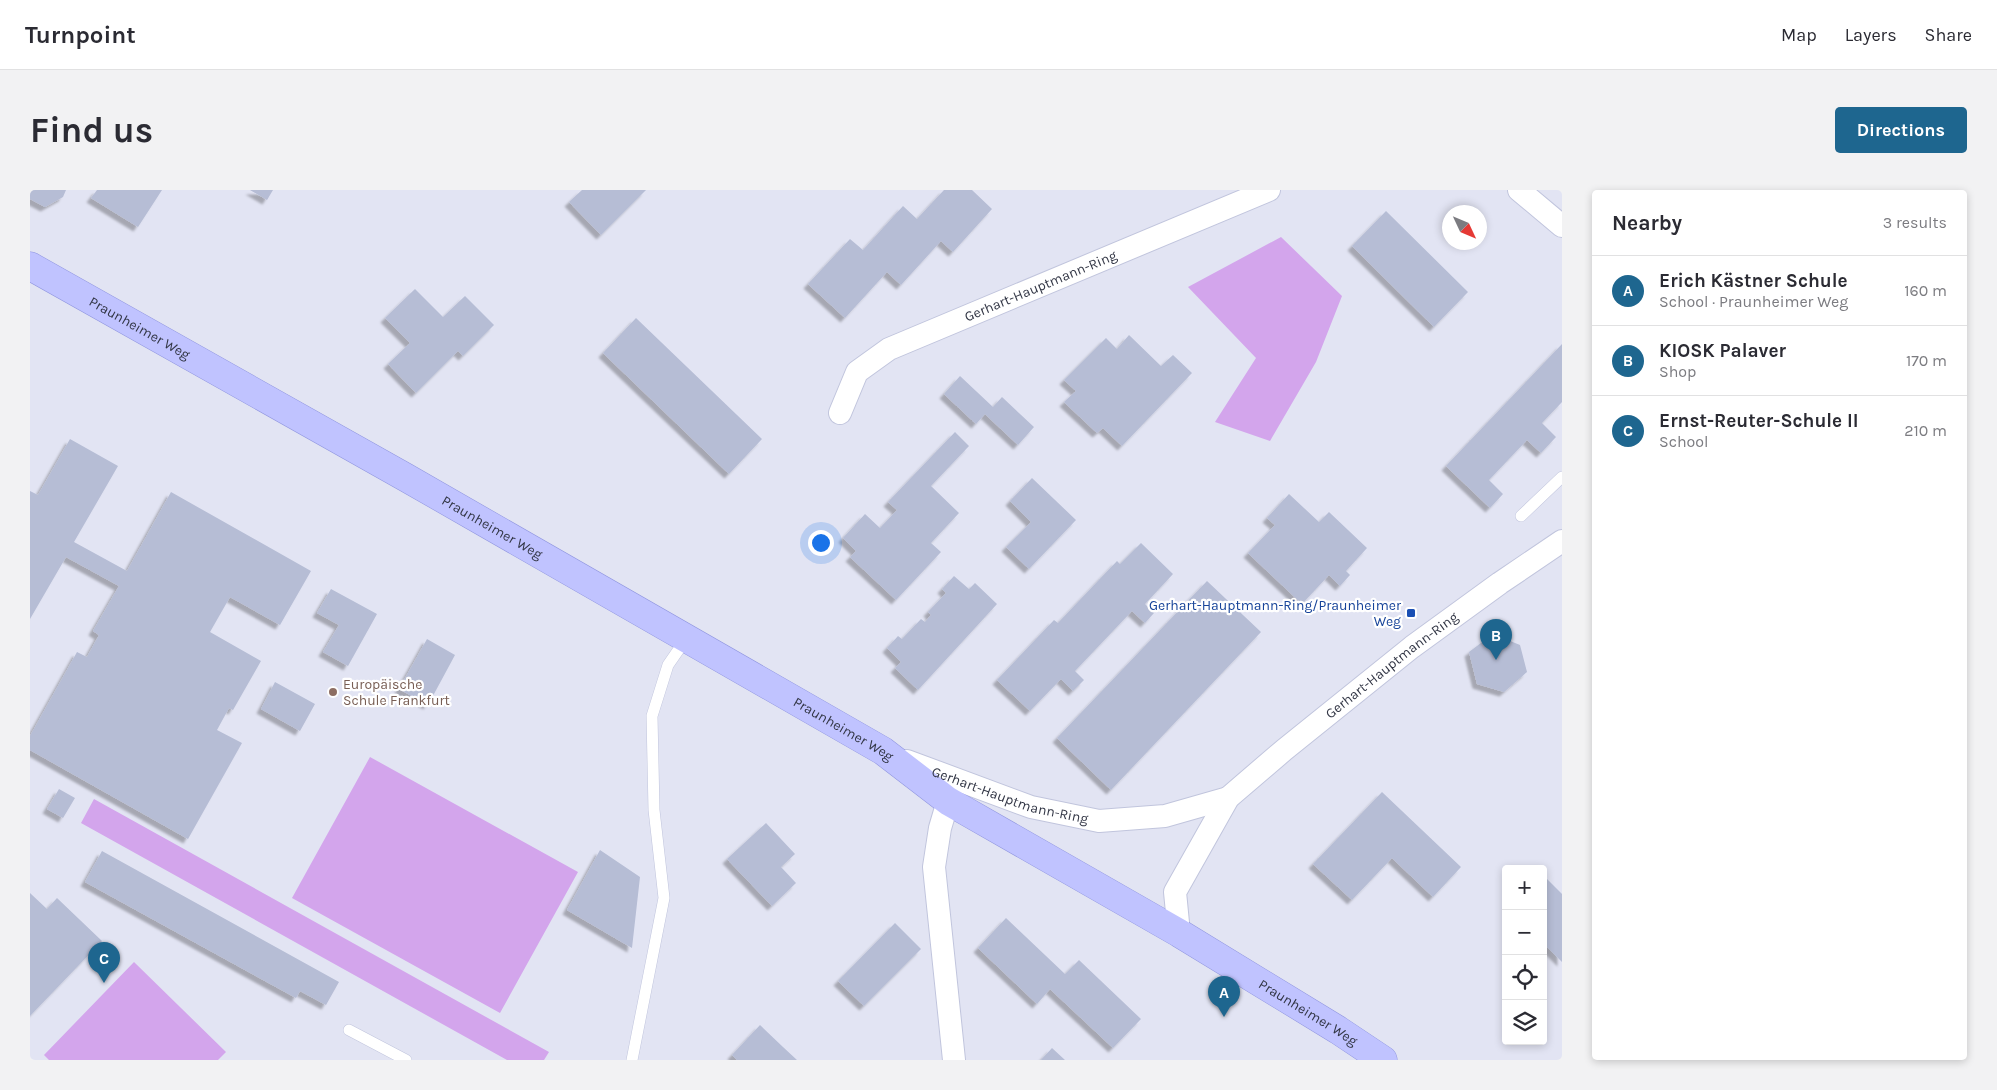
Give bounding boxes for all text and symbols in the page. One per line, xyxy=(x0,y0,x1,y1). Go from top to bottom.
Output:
text: Turnpoint xyxy=(25,21,136,49)
text: Map xyxy=(1781,24,1817,46)
text: Layers xyxy=(1845,24,1897,46)
text: Share xyxy=(1925,24,1972,46)
button: Directions xyxy=(1835,107,1967,153)
text: Find us xyxy=(30,110,153,151)
north arrow xyxy=(1442,205,1487,250)
text: Nearby xyxy=(1612,211,1682,235)
text: 3 results xyxy=(1883,213,1947,232)
street label: Gerhart-Hauptmann-Ring xyxy=(962,247,1119,325)
text: Erich Kästner Schule xyxy=(1659,270,1848,292)
text: A xyxy=(1623,281,1633,300)
text: 160 m xyxy=(1904,281,1947,300)
text: School · Praunheimer Weg xyxy=(1659,292,1848,311)
street label: Praunheimer Weg xyxy=(86,293,193,363)
text: KIOSK Palaver xyxy=(1659,340,1786,362)
text: B xyxy=(1623,351,1633,370)
text: 170 m xyxy=(1906,351,1947,370)
text: Shop xyxy=(1659,362,1696,381)
text: Ernst-Reuter-Schule II xyxy=(1659,410,1859,432)
text: C xyxy=(1623,421,1633,440)
text: 210 m xyxy=(1904,421,1947,440)
text: School xyxy=(1659,432,1709,451)
street label: Praunheimer Weg xyxy=(439,492,546,563)
your location xyxy=(808,530,834,556)
place label: Gerhart-Hauptmann-Ring/Praunheimer Weg xyxy=(1149,597,1402,630)
marker: Gerhart-Hauptmann-Ring/Praunheimer Weg xyxy=(1405,607,1417,619)
street label: Gerhart-Hauptmann-Ring xyxy=(1322,608,1461,722)
pin: B xyxy=(1480,619,1512,660)
place label: Europäische Schule Frankfurt xyxy=(343,676,450,709)
marker: Europäische Schule Frankfurt xyxy=(327,686,339,698)
street label: Praunheimer Weg xyxy=(790,693,897,765)
street label: Gerhart-Hauptmann-Ring xyxy=(929,763,1090,828)
map controls xyxy=(1502,865,1547,1045)
button: + xyxy=(1502,865,1547,910)
button: − xyxy=(1502,910,1547,955)
pin: C xyxy=(88,942,120,983)
button: locate xyxy=(1502,955,1547,1000)
pin: A xyxy=(1208,976,1240,1017)
street label: Praunheimer Weg xyxy=(1255,976,1361,1050)
button: layers xyxy=(1502,1000,1547,1045)

